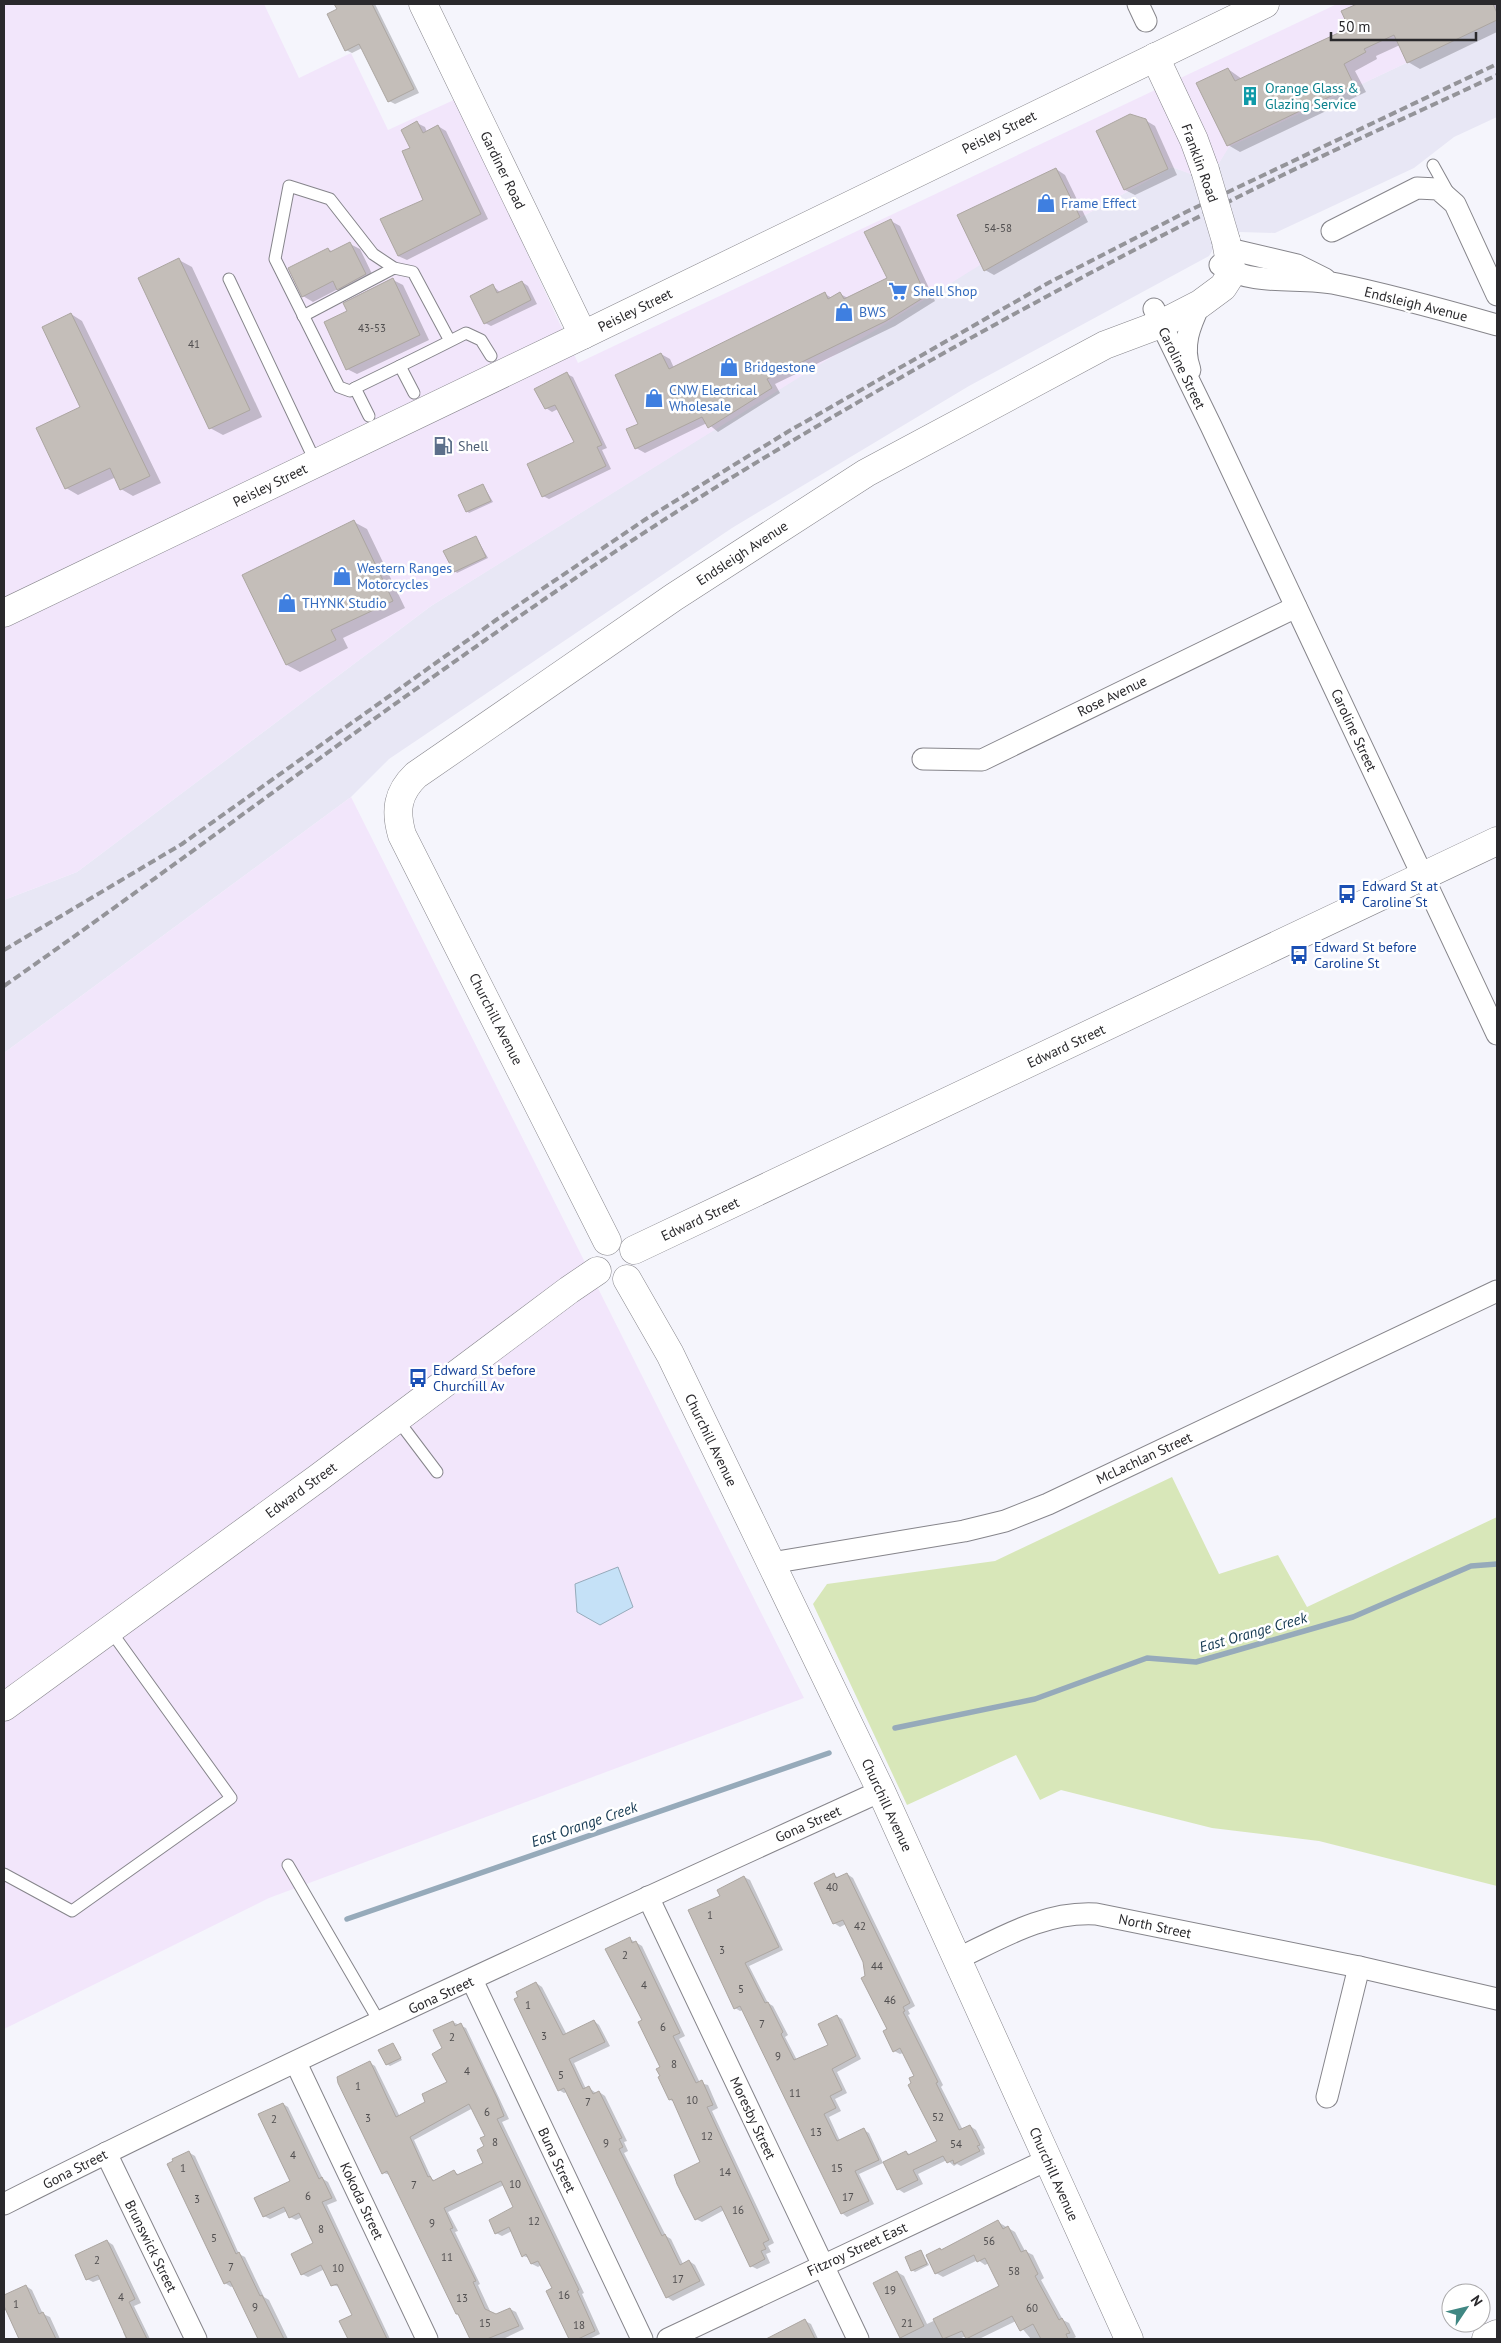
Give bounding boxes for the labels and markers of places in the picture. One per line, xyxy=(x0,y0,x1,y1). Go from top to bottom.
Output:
place label: Orange Glass & Glazing Service xyxy=(1265,79,1359,113)
building icon: Orange Glass & Glazing Service xyxy=(1239,85,1261,107)
shop icon: Frame Effect xyxy=(1035,192,1057,214)
place label: Frame Effect xyxy=(1061,194,1137,212)
supermarket icon: Shell Shop xyxy=(887,280,909,302)
place label: Shell Shop xyxy=(913,282,977,300)
shop icon: BWS xyxy=(833,301,855,323)
place label: BWS xyxy=(859,303,886,321)
shop icon: Bridgestone xyxy=(718,356,740,378)
place label: Bridgestone xyxy=(744,358,816,376)
place label: CNW Electrical Wholesale xyxy=(669,381,757,415)
shop icon: CNW Electrical Wholesale xyxy=(643,387,665,409)
fuel station icon: Shell xyxy=(432,435,454,457)
place label: Shell xyxy=(458,437,488,455)
place label: Western Ranges Motorcycles xyxy=(357,559,452,593)
shop icon: Western Ranges Motorcycles xyxy=(331,565,353,587)
shop icon: THYNK Studio xyxy=(276,592,298,614)
place label: THYNK Studio xyxy=(302,594,387,612)
place label: Edward St at Caroline St xyxy=(1362,877,1438,911)
bus stop icon: Edward St at Caroline St xyxy=(1336,883,1358,905)
place label: Edward St before Caroline St xyxy=(1314,938,1417,972)
bus stop icon: Edward St before Caroline St xyxy=(1288,944,1310,966)
place label: Edward St before Churchill Av xyxy=(433,1361,536,1395)
bus stop icon: Edward St before Churchill Av xyxy=(407,1367,429,1389)

